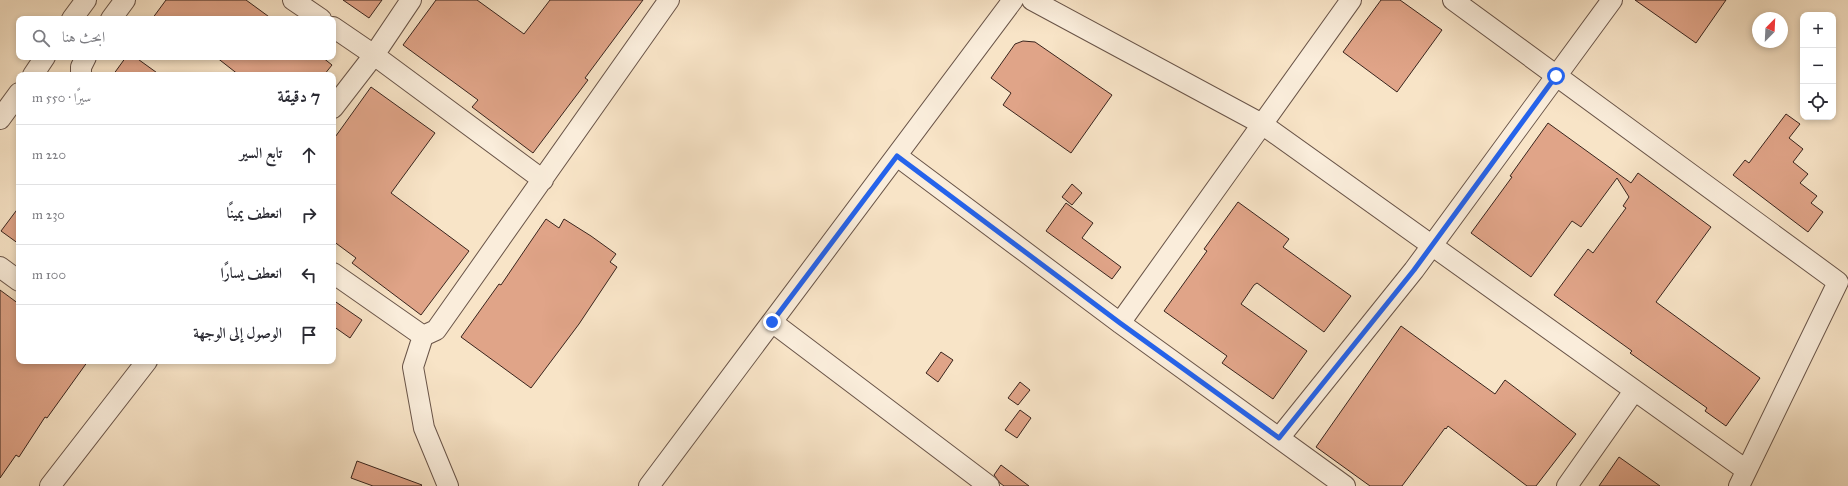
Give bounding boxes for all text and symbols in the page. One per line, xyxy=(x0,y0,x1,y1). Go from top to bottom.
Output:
north arrow xyxy=(1752,12,1788,48)
map controls xyxy=(1800,12,1836,120)
button: + xyxy=(1800,12,1836,48)
search box xyxy=(16,16,336,60)
icon: search xyxy=(30,27,52,49)
text: ابحث هنا xyxy=(62,28,105,46)
button: − xyxy=(1800,48,1836,84)
route start xyxy=(1547,67,1565,85)
button: locate xyxy=(1800,84,1836,120)
text: 7 دقيقة xyxy=(278,86,320,107)
text: سيرًا · 550 m xyxy=(32,90,91,106)
text: تابع السير xyxy=(240,144,282,162)
icon: ahead xyxy=(298,144,320,166)
text: 220 m xyxy=(32,147,66,163)
text: انعطف يمينًا xyxy=(227,204,282,222)
icon: right xyxy=(298,204,320,226)
text: 230 m xyxy=(32,207,65,223)
text: انعطف يسارًا xyxy=(220,264,282,282)
icon: left xyxy=(298,264,320,286)
text: 100 m xyxy=(32,267,66,283)
route end xyxy=(763,313,781,331)
text: الوصول إلى الوجهة xyxy=(193,324,282,342)
icon: arrive xyxy=(298,324,320,346)

